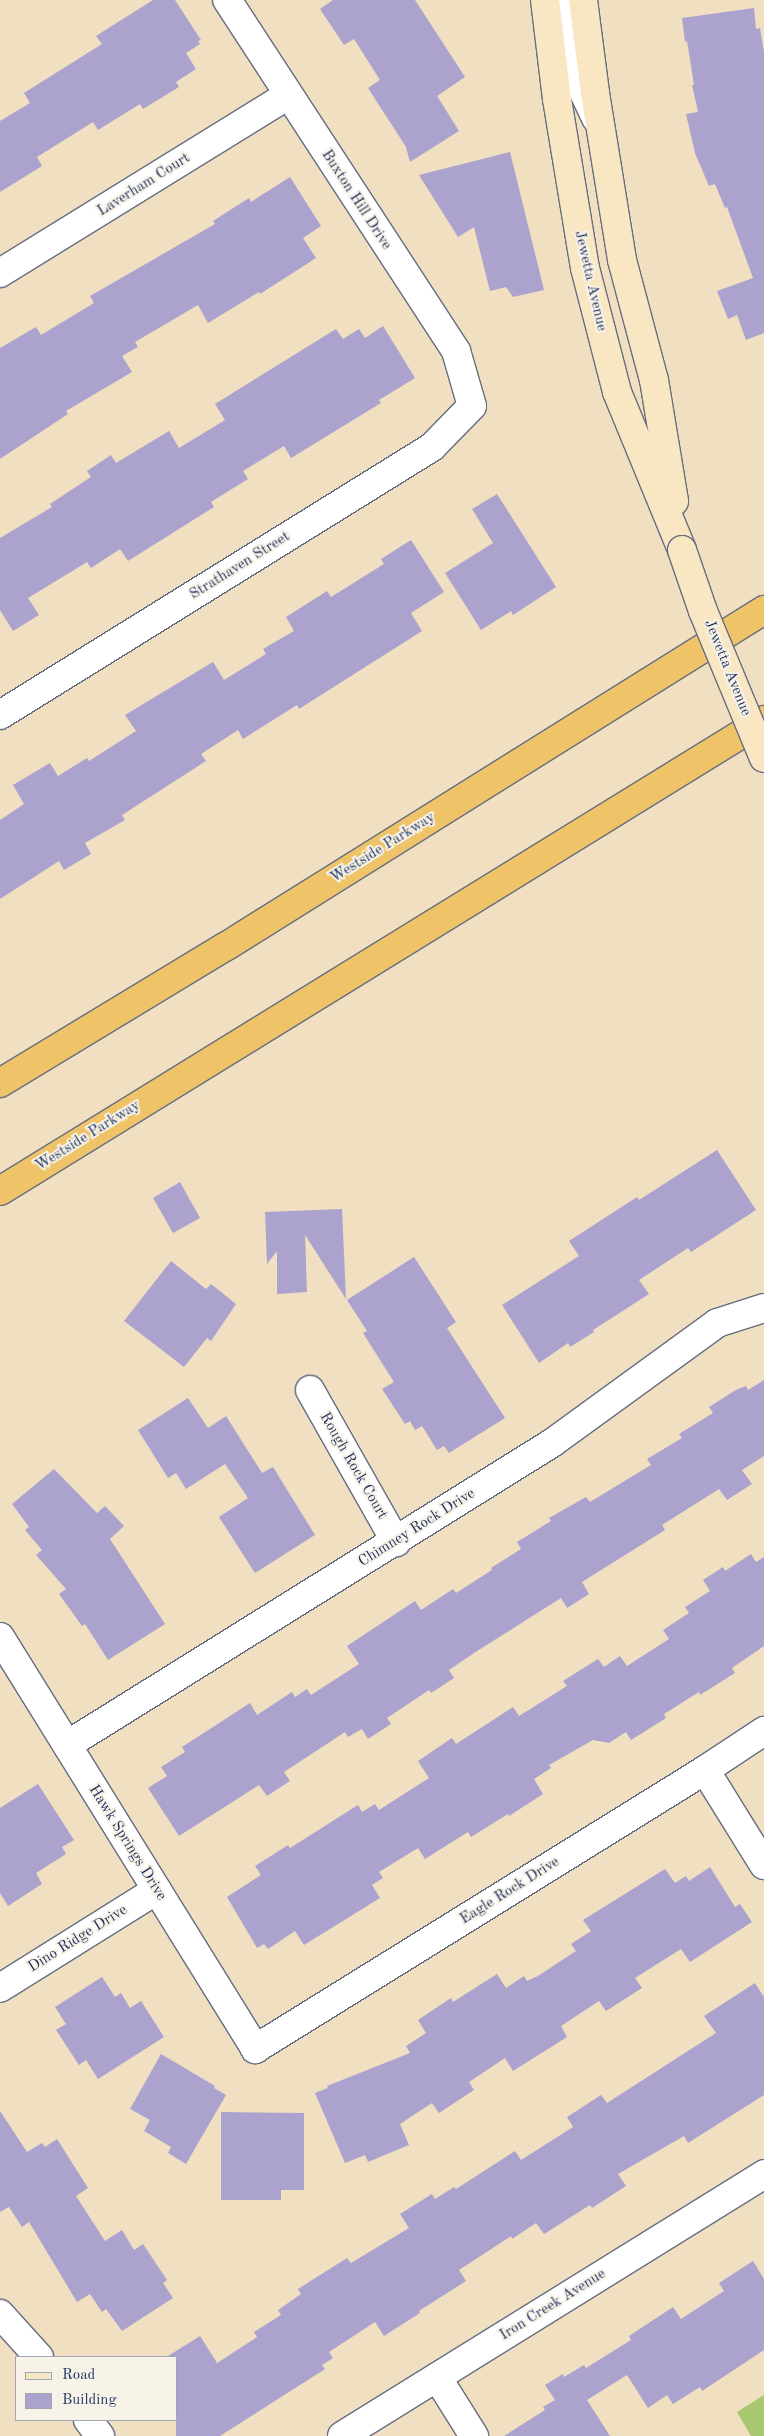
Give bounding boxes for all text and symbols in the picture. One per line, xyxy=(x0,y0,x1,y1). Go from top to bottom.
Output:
street label: Buxton Hill Drive xyxy=(317,147,395,253)
street label: Laverham Court xyxy=(94,149,194,221)
street label: Jewetta Avenue xyxy=(570,229,610,333)
street label: Strathaven Street xyxy=(187,528,293,604)
street label: Jewetta Avenue xyxy=(699,617,755,719)
street label: Westside Parkway xyxy=(327,809,439,887)
street label: Westside Parkway xyxy=(32,1097,144,1175)
street label: Rough Rock Court xyxy=(315,1409,391,1523)
street label: Chimney Rock Drive xyxy=(355,1485,479,1571)
street label: Hawk Springs Drive xyxy=(84,1782,170,1904)
street label: Eagle Rock Drive xyxy=(457,1853,563,1929)
street label: Dino Ridge Drive xyxy=(25,1901,131,1977)
street label: Iron Creek Avenue xyxy=(497,2265,609,2345)
legend xyxy=(15,2356,178,2421)
text: Road xyxy=(62,2368,95,2383)
text: Building xyxy=(62,2393,117,2408)

